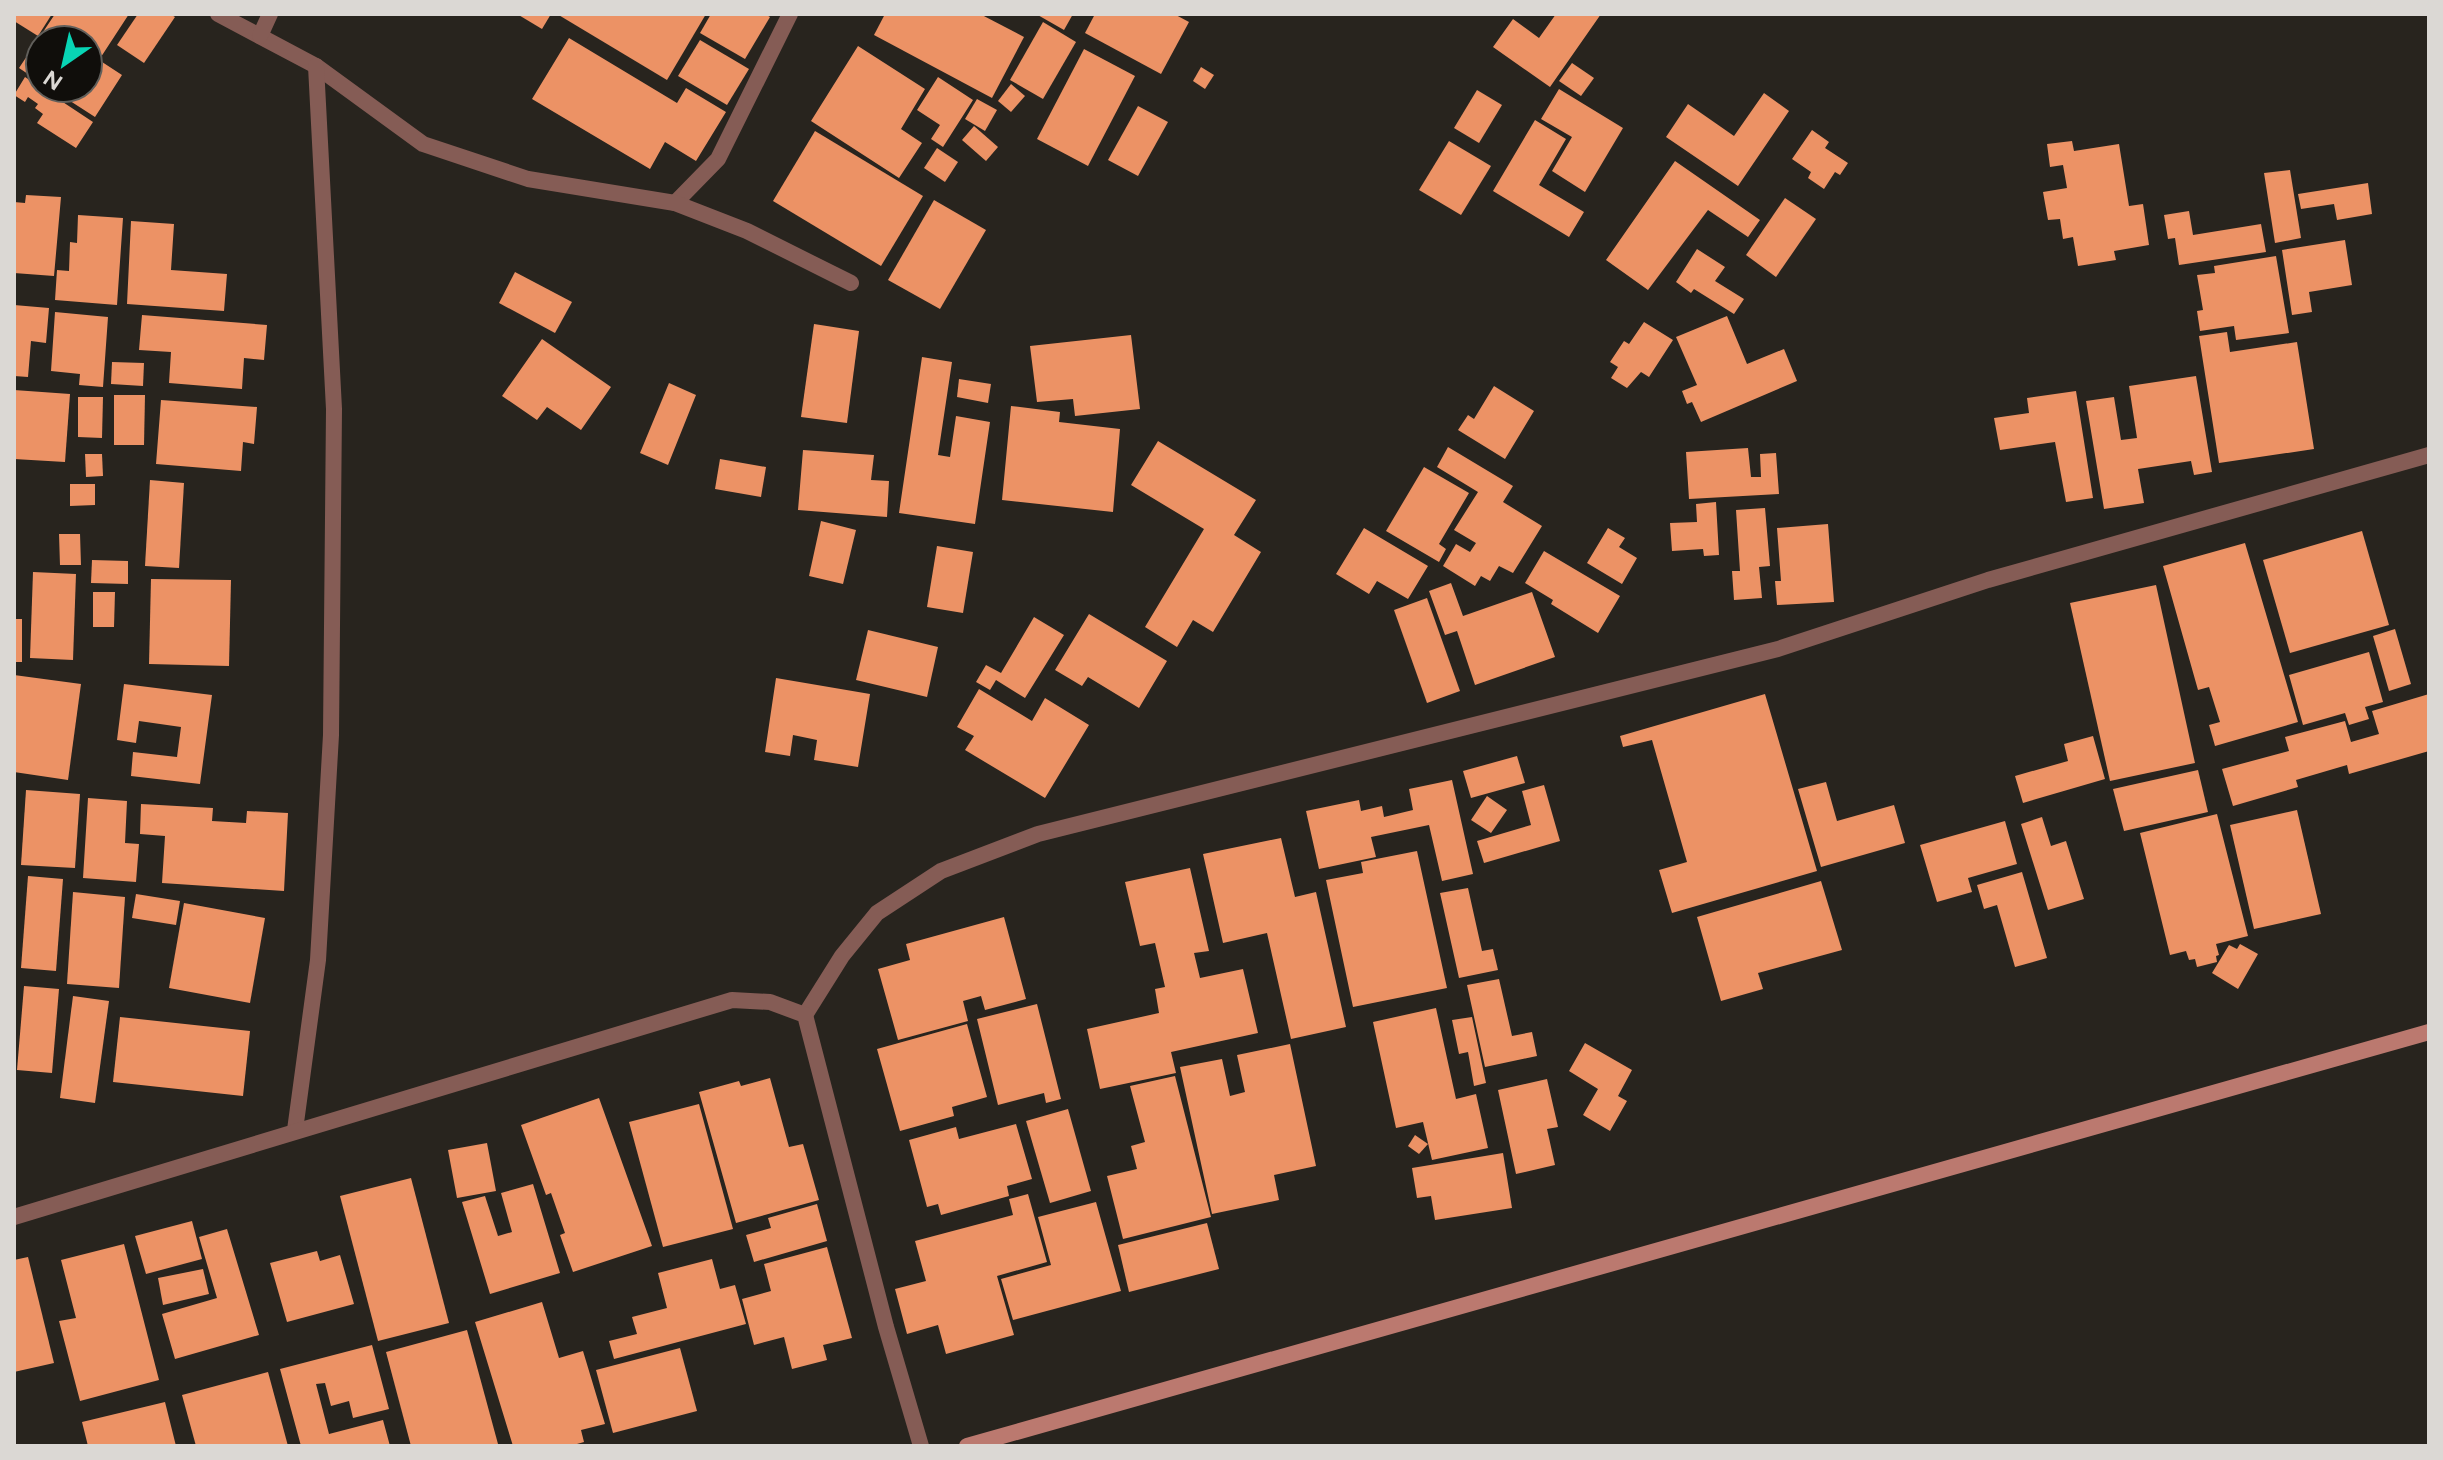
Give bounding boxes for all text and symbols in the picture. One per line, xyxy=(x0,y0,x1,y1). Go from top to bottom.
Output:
north arrow xyxy=(24,24,104,104)
text: N xyxy=(38,64,68,96)

